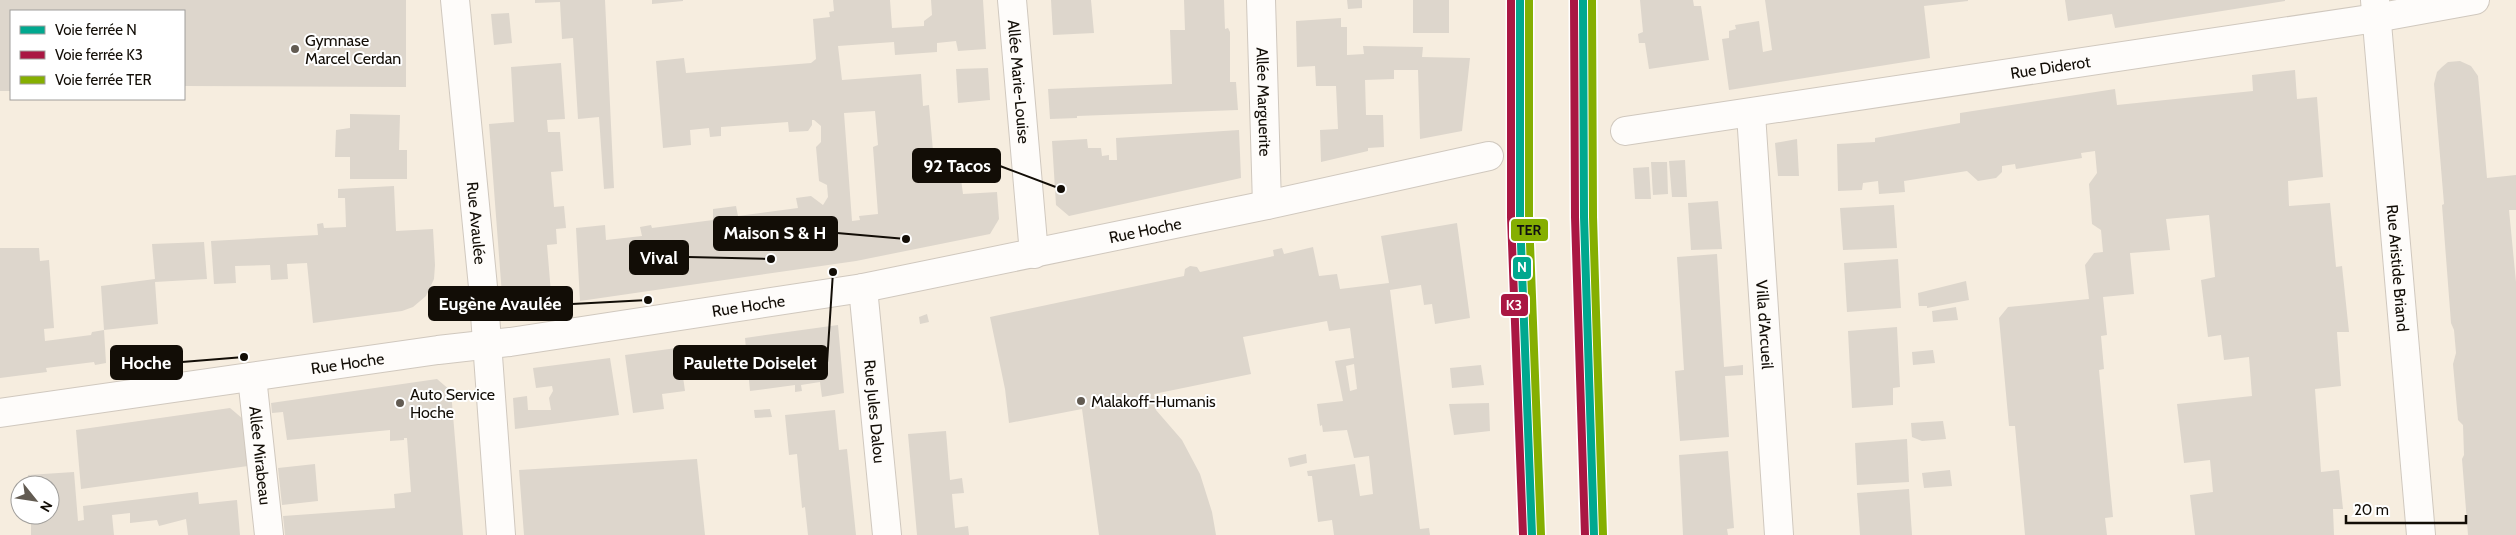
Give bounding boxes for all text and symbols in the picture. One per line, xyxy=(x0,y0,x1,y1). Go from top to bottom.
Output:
legend xyxy=(10,10,185,100)
street label: Allée Marie-Louise xyxy=(1004,19,1033,145)
text: Voie ferrée N xyxy=(55,21,137,39)
place label: Gymnase Marcel Cerdan xyxy=(305,31,401,68)
marker: Gymnase Marcel Cerdan xyxy=(289,43,301,55)
text: Voie ferrée K3 xyxy=(55,46,143,64)
street label: Allée Marguerite xyxy=(1252,47,1275,157)
street label: Rue Diderot xyxy=(2009,52,2092,83)
text: Voie ferrée TER xyxy=(55,71,152,89)
callout: 92 Tacos xyxy=(913,149,1000,182)
text: 92 Tacos xyxy=(923,155,991,177)
street label: Rue Avaulée xyxy=(463,181,490,265)
street label: Rue Aristide Briand xyxy=(2383,204,2412,332)
street label: Rue Hoche xyxy=(1107,214,1183,247)
callout: Maison S & H xyxy=(714,217,837,250)
line badge: TER xyxy=(1510,218,1549,242)
text: TER xyxy=(1517,221,1541,239)
text: Maison S & H xyxy=(724,222,827,244)
callout: Vival xyxy=(630,241,688,274)
text: Vival xyxy=(640,247,678,269)
line badge: N xyxy=(1512,256,1532,280)
text: N xyxy=(1517,258,1527,276)
street label: Villa d'Arcueil xyxy=(1752,279,1777,370)
callout: Eugène Avaulée xyxy=(429,287,572,320)
street label: Rue Hoche xyxy=(710,291,786,321)
text: Eugène Avaulée xyxy=(439,293,561,315)
line badge: K3 xyxy=(1500,293,1529,317)
text: K3 xyxy=(1506,296,1522,314)
callout: Hoche xyxy=(111,346,182,379)
callout: Paulette Doiselet xyxy=(674,346,827,379)
street label: Rue Hoche xyxy=(310,349,385,378)
text: Hoche xyxy=(121,352,171,374)
text: Paulette Doiselet xyxy=(683,352,817,374)
street label: Rue Jules Dalou xyxy=(860,359,889,464)
place label: Auto Service Hoche xyxy=(410,385,495,422)
place label: Malakoff-Humanis xyxy=(1091,392,1216,411)
marker: Malakoff-Humanis xyxy=(1075,395,1087,407)
marker: Auto Service Hoche xyxy=(394,397,406,409)
street label: Allée Mirabeau xyxy=(245,405,275,506)
north arrow xyxy=(10,475,60,525)
scale bar xyxy=(2346,492,2466,524)
text: N xyxy=(36,498,57,515)
text: 20 m xyxy=(2354,501,2389,519)

